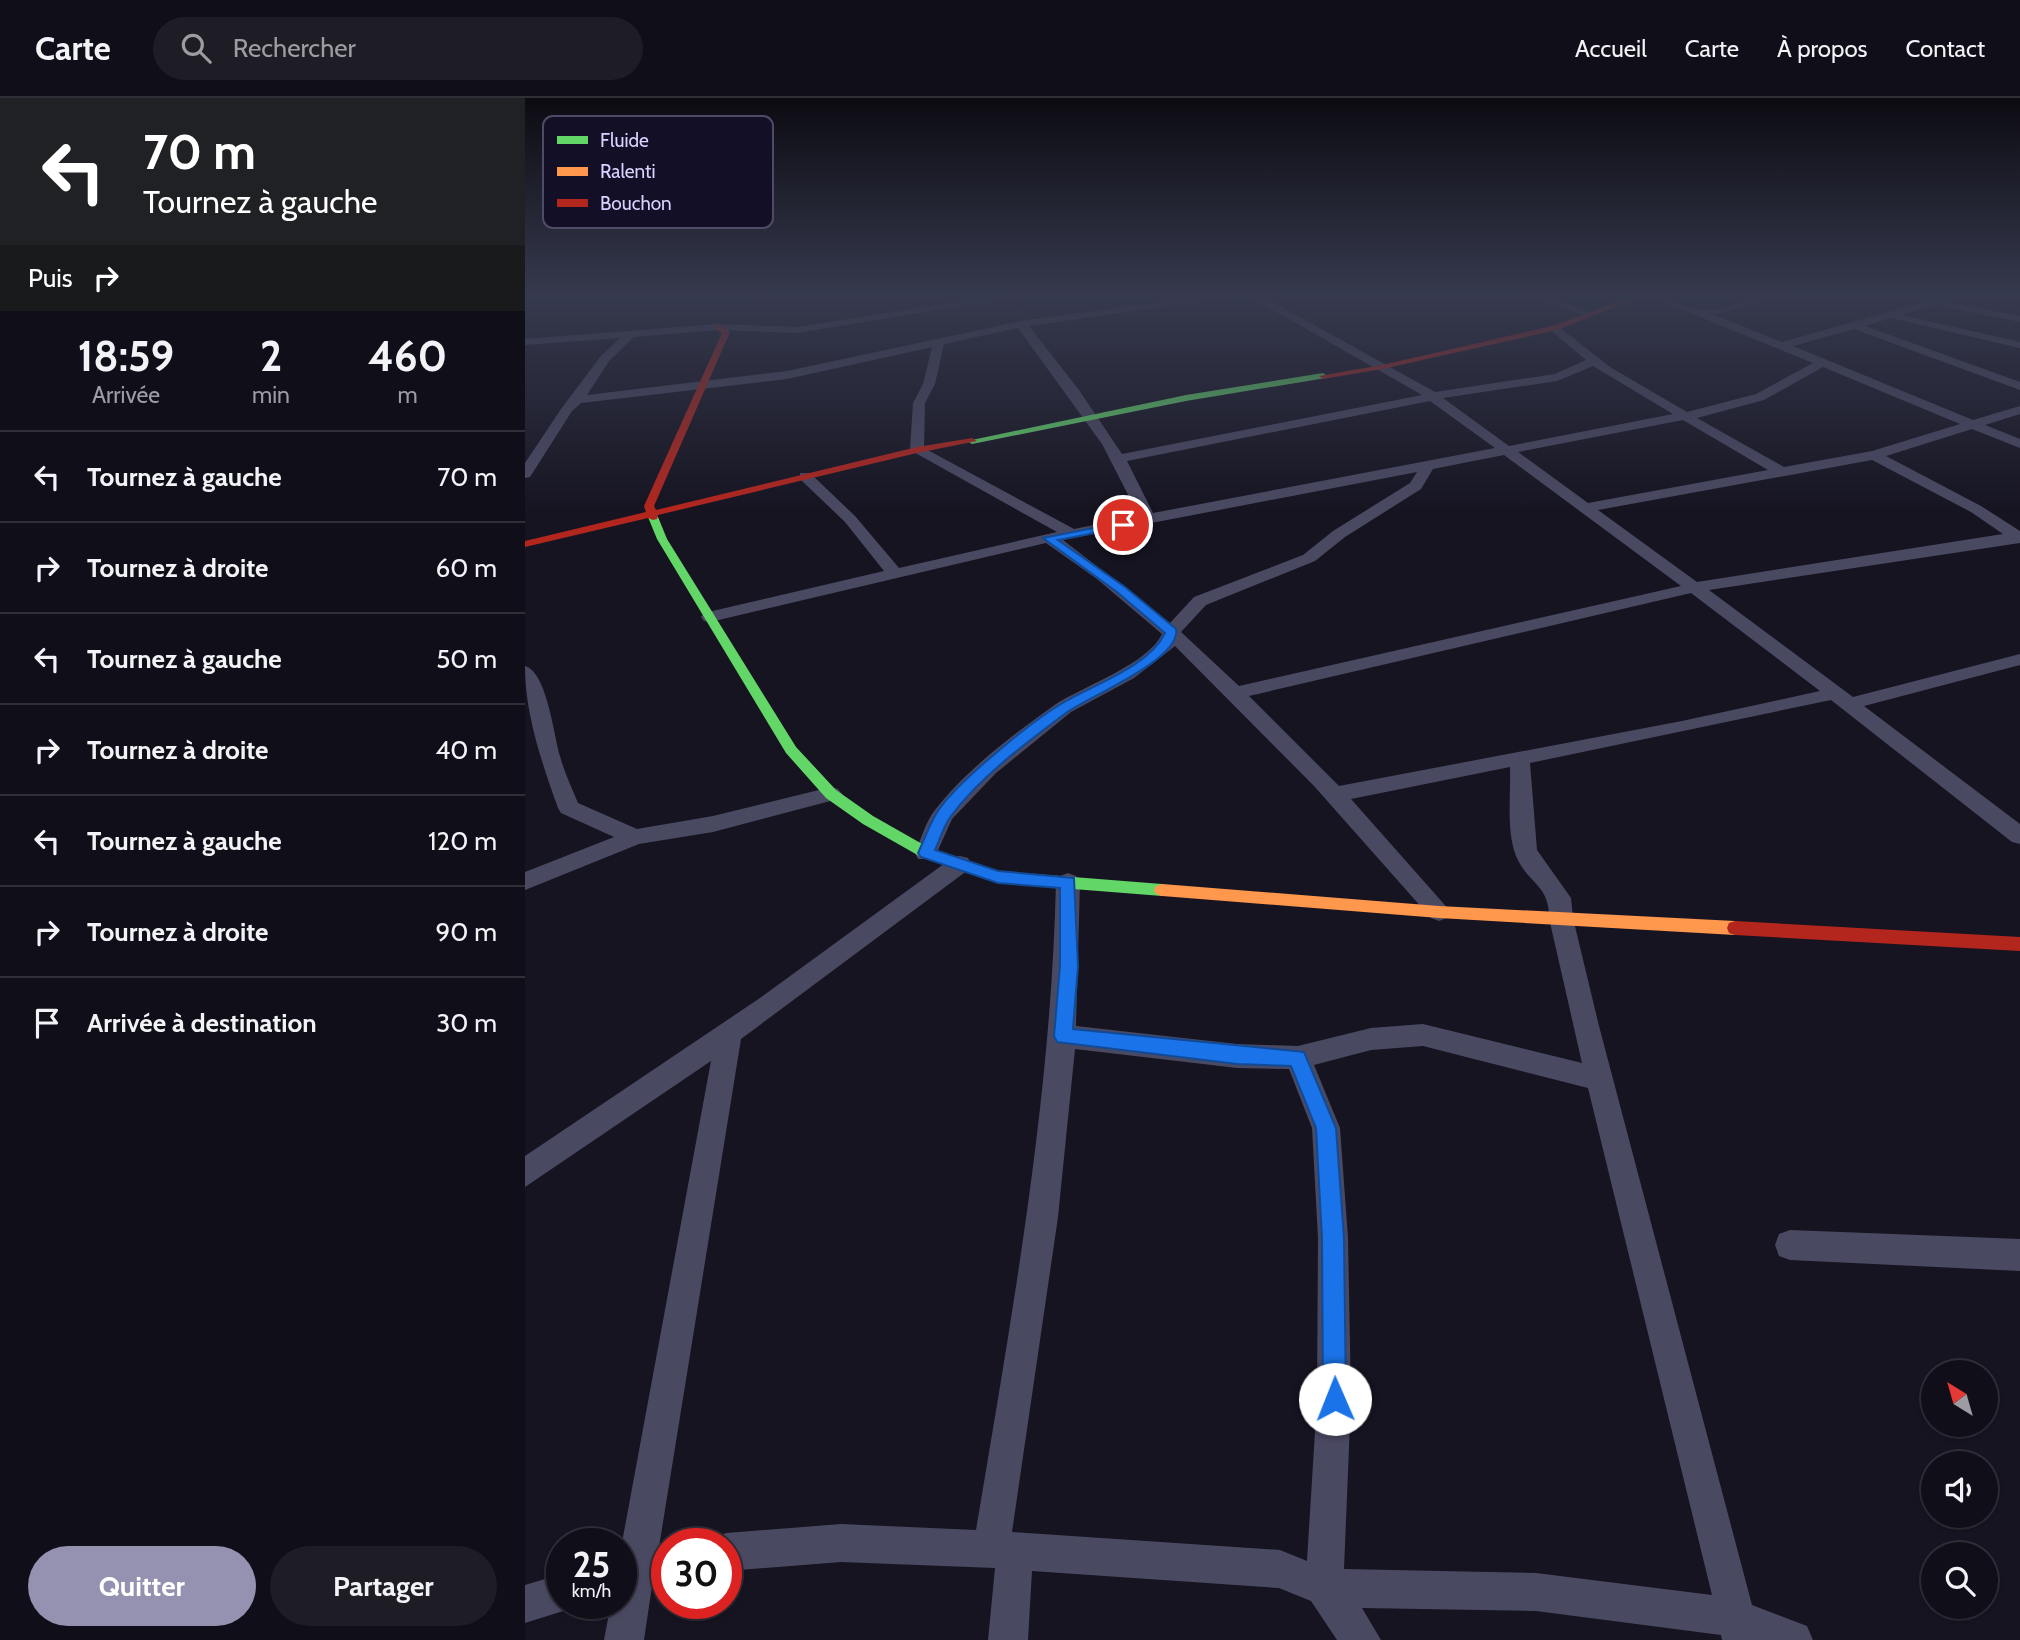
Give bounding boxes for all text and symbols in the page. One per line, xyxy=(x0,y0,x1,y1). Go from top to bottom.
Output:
search box xyxy=(153,17,643,80)
text: Carte xyxy=(35,28,111,68)
icon: search xyxy=(177,29,215,67)
text: Rechercher xyxy=(233,32,356,64)
text: Accueil xyxy=(1575,34,1647,63)
text: Carte xyxy=(1685,34,1739,63)
text: À propos xyxy=(1777,34,1868,63)
text: Contact xyxy=(1906,34,1985,63)
legend xyxy=(543,116,773,228)
text: 70 m xyxy=(143,122,256,181)
icon: left xyxy=(28,126,119,217)
text: Fluide xyxy=(600,129,649,152)
text: Ralenti xyxy=(600,160,656,183)
text: Tournez à gauche xyxy=(143,182,377,221)
text: Bouchon xyxy=(600,192,672,215)
icon: right xyxy=(87,259,125,297)
text: Puis xyxy=(28,262,73,294)
text: 18:59 xyxy=(78,330,174,382)
text: 2 xyxy=(260,330,282,382)
text: 460 xyxy=(368,330,447,382)
text: Arrivée xyxy=(92,381,160,409)
text: min xyxy=(252,381,290,409)
text: m xyxy=(397,381,418,409)
icon: left xyxy=(28,458,66,496)
text: Tournez à gauche xyxy=(87,461,282,493)
text: 70 m xyxy=(437,461,497,493)
pin xyxy=(1093,495,1153,555)
icon: arrive xyxy=(1104,506,1142,544)
icon: right xyxy=(28,549,66,587)
text: Tournez à droite xyxy=(87,552,269,584)
text: 60 m xyxy=(435,552,497,584)
icon: left xyxy=(28,640,66,678)
text: Tournez à gauche xyxy=(87,643,282,675)
text: 50 m xyxy=(436,643,497,675)
icon: right xyxy=(28,731,66,769)
text: Tournez à droite xyxy=(87,734,269,766)
text: 40 m xyxy=(435,734,497,766)
icon: left xyxy=(28,822,66,860)
text: Tournez à gauche xyxy=(87,825,282,857)
text: 120 m xyxy=(428,825,497,857)
icon: right xyxy=(28,913,66,951)
text: Tournez à droite xyxy=(87,916,269,948)
text: 90 m xyxy=(435,916,497,948)
icon: arrive xyxy=(28,1004,66,1042)
text: Arrivée à destination xyxy=(87,1007,317,1039)
text: 30 m xyxy=(436,1007,497,1039)
north arrow xyxy=(1921,1360,1999,1437)
map controls xyxy=(1921,1360,1998,1619)
position arrow xyxy=(1298,1362,1372,1436)
button: sound xyxy=(1921,1451,1998,1528)
speed limit sign: 30 xyxy=(651,1528,742,1619)
button: search xyxy=(1921,1542,1998,1619)
text: 25 xyxy=(573,1543,610,1586)
button: Quitter xyxy=(28,1546,256,1626)
button: Partager xyxy=(270,1546,497,1626)
text: km/h xyxy=(572,1580,611,1602)

